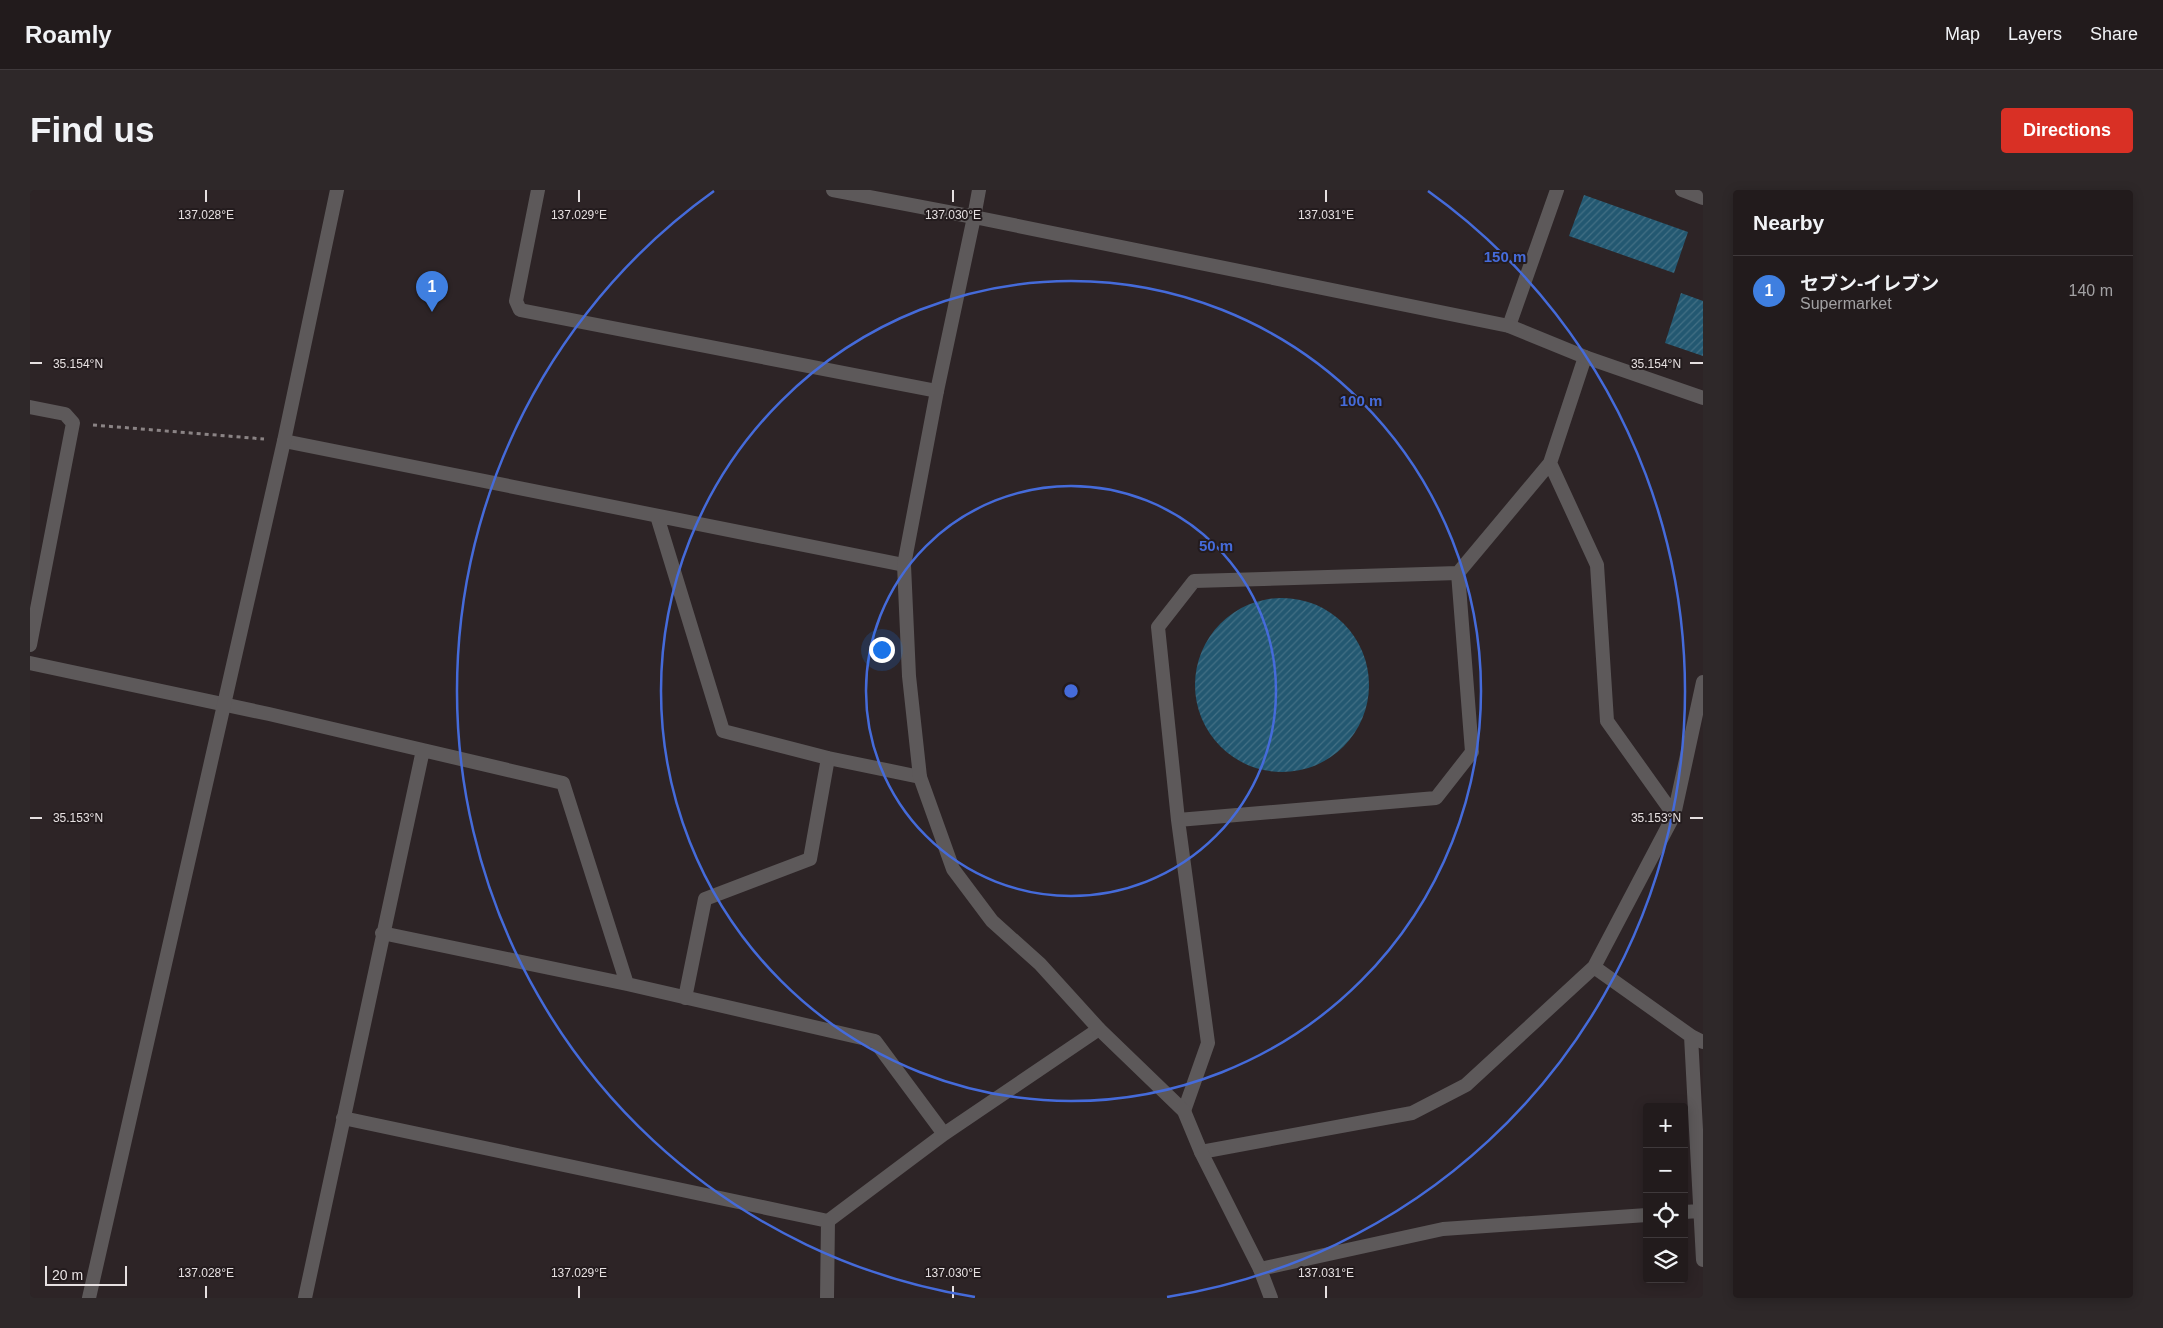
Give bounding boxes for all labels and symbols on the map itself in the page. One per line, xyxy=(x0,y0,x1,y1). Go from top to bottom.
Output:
text: 137.028°E xyxy=(178,208,234,222)
text: 137.029°E xyxy=(551,208,607,222)
text: 137.030°E xyxy=(925,208,981,222)
text: 137.031°E xyxy=(1298,208,1354,222)
text: 150 m xyxy=(1484,248,1526,265)
pin: 1 xyxy=(416,271,448,312)
text: 35.154°N xyxy=(53,357,103,371)
text: 35.154°N xyxy=(1631,357,1681,371)
text: 100 m xyxy=(1340,392,1382,409)
text: 50 m xyxy=(1199,537,1233,554)
your location xyxy=(869,637,895,663)
centre of rings xyxy=(1062,682,1080,700)
text: 35.153°N xyxy=(53,811,103,825)
text: 35.153°N xyxy=(1631,811,1681,825)
scale bar xyxy=(45,1263,128,1286)
text: 137.028°E xyxy=(178,1266,234,1280)
text: 137.029°E xyxy=(551,1266,607,1280)
text: 137.030°E xyxy=(925,1266,981,1280)
text: 137.031°E xyxy=(1298,1266,1354,1280)

